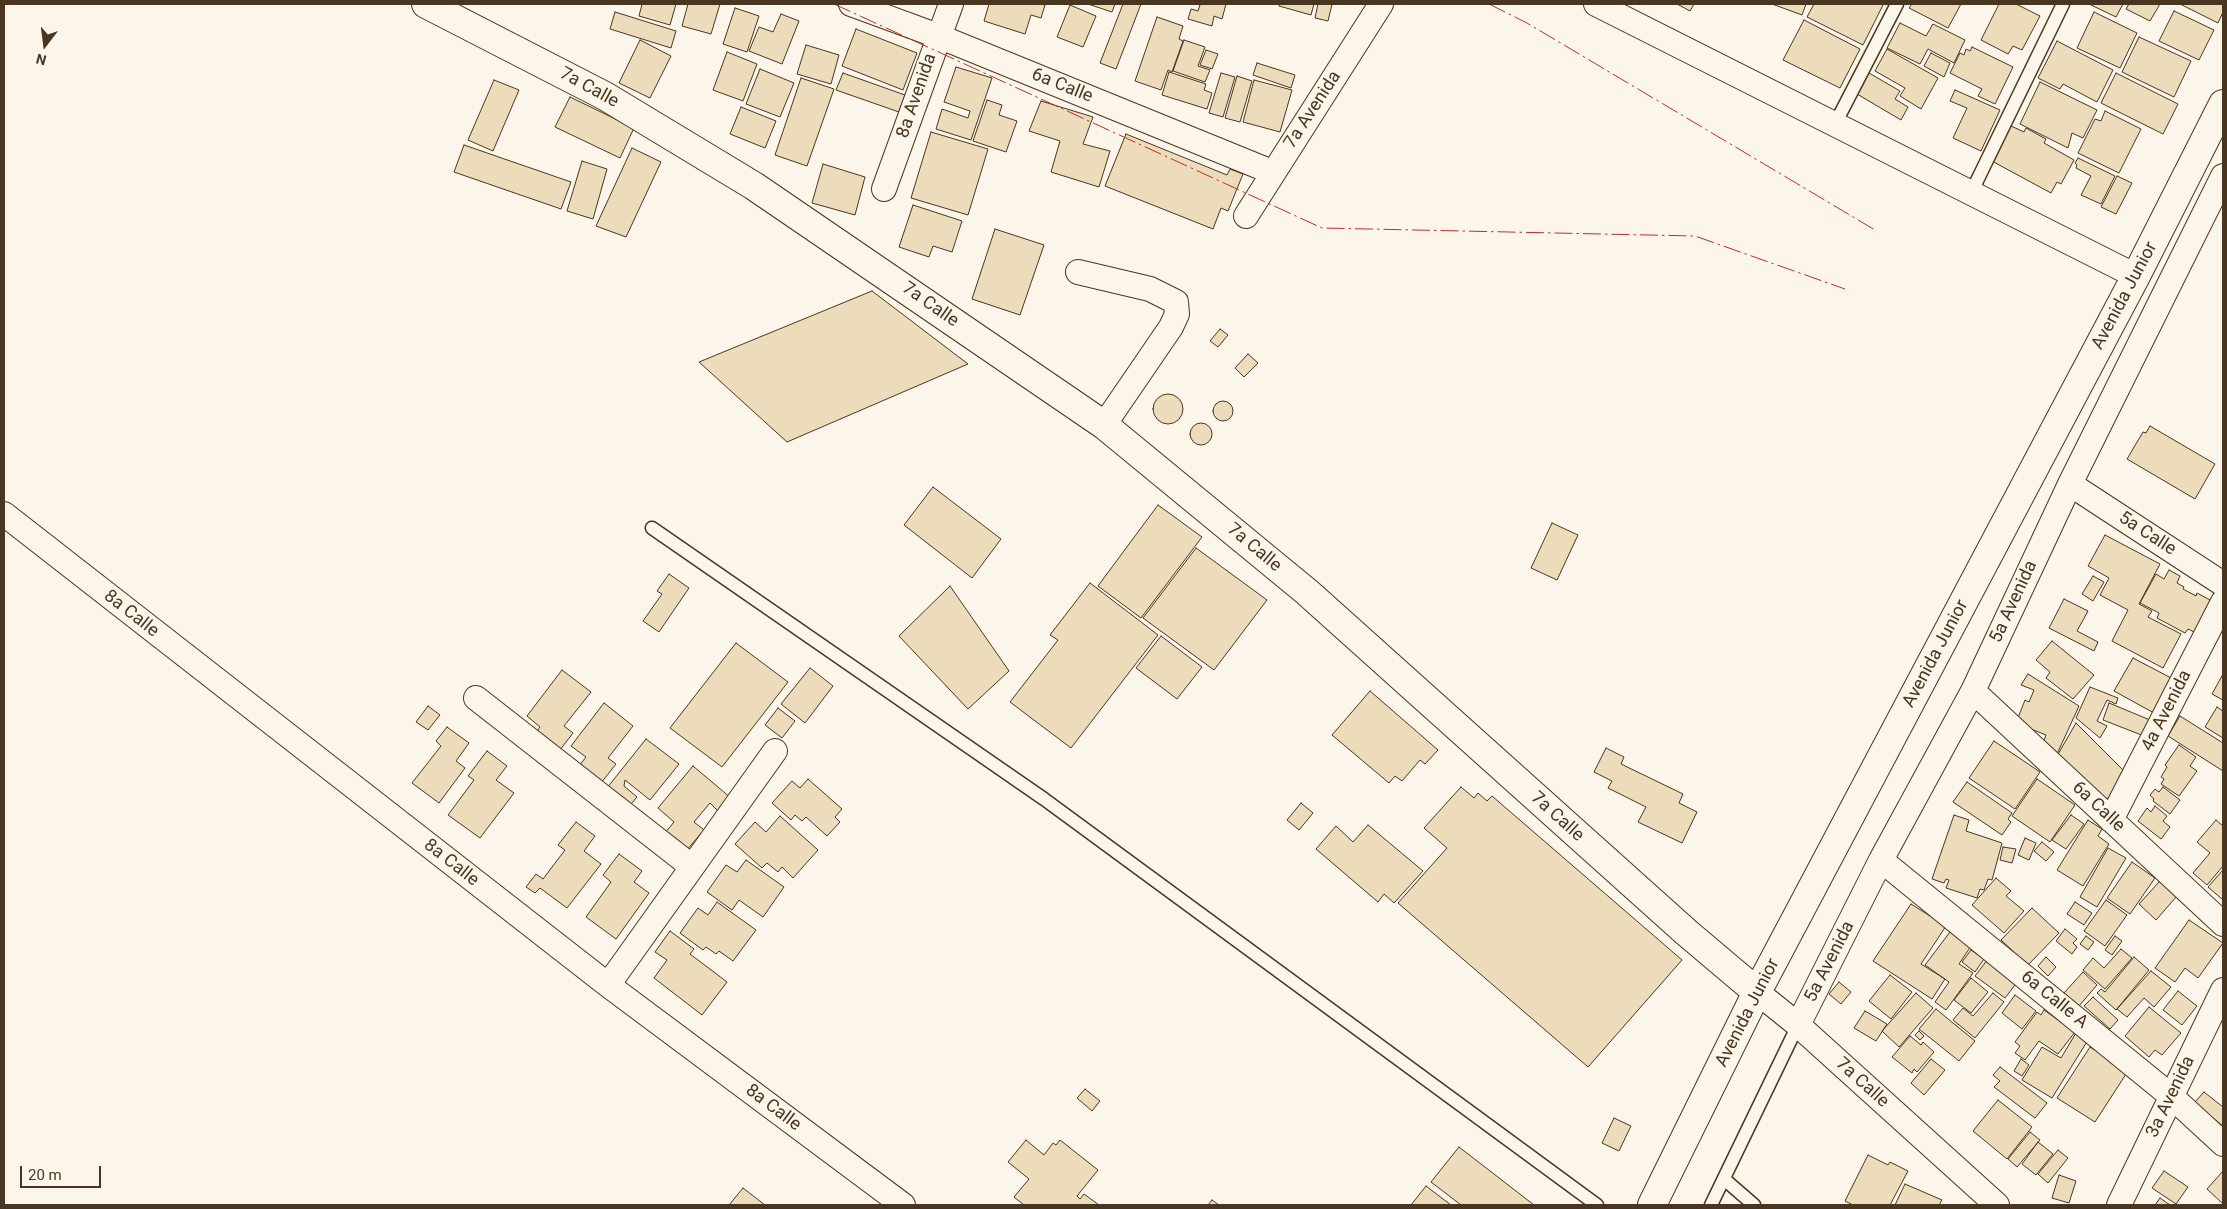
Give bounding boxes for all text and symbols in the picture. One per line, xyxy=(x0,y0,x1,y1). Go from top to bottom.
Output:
north arrow xyxy=(20,20,70,70)
text: N xyxy=(34,50,48,68)
street label: 8a Avenida xyxy=(892,51,942,141)
street label: 7a Calle xyxy=(556,63,622,113)
street label: 6a Calle xyxy=(1028,64,1096,108)
street label: 7a Avenida xyxy=(1280,67,1346,153)
street label: Avenida Junior xyxy=(2088,239,2162,353)
street label: 7a Calle xyxy=(898,278,962,332)
street label: 5a Calle xyxy=(2114,507,2180,561)
street label: 7a Calle xyxy=(1222,519,1286,577)
street label: 5a Avenida xyxy=(1986,558,2042,646)
street label: 8a Calle xyxy=(99,586,163,642)
street label: Avenida Junior xyxy=(1899,597,1973,711)
street label: 4a Avenida xyxy=(2137,667,2197,755)
street label: 6a Calle xyxy=(2067,777,2129,837)
street label: 7a Calle xyxy=(1526,788,1588,846)
street label: 8a Calle xyxy=(419,835,483,891)
street label: 5a Avenida xyxy=(1800,918,1860,1006)
street label: Avenida Junior xyxy=(1711,955,1785,1071)
street label: 6a Calle A xyxy=(2016,966,2092,1034)
street label: 3a Avenida xyxy=(2142,1053,2200,1141)
street label: 7a Calle xyxy=(1831,1054,1893,1112)
street label: 8a Calle xyxy=(741,1080,805,1136)
scale bar xyxy=(22,1156,104,1188)
text: 20 m xyxy=(28,1166,62,1184)

